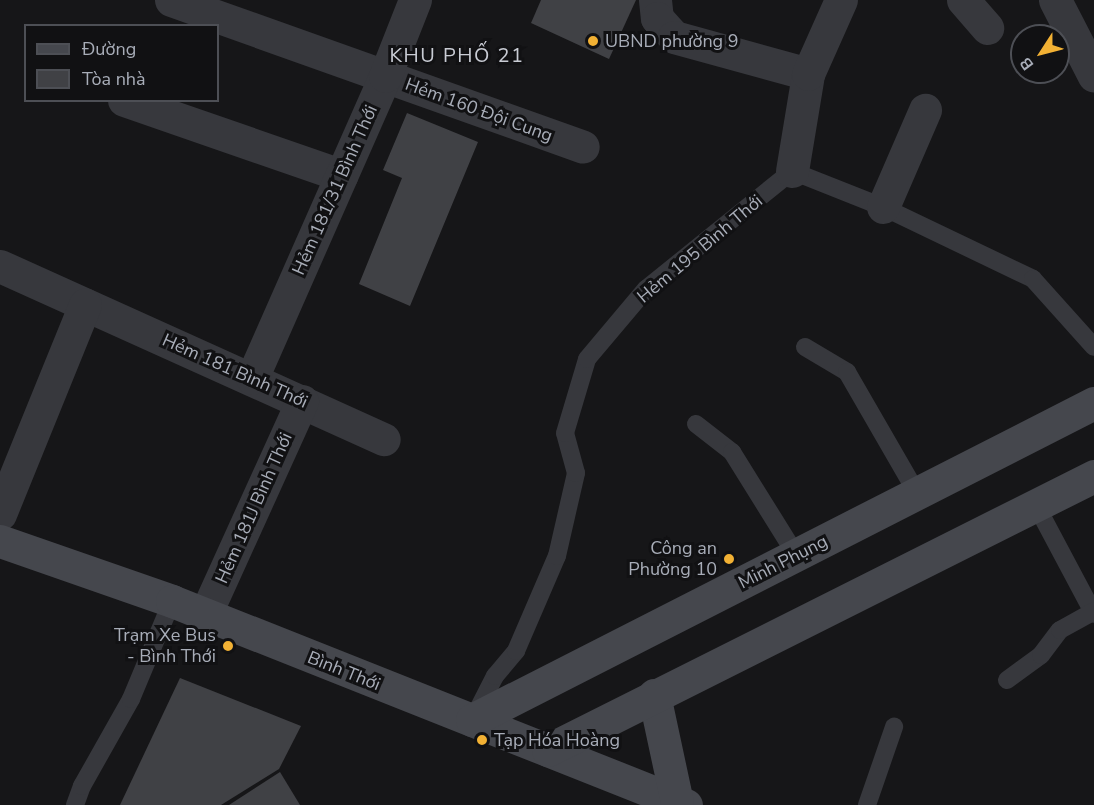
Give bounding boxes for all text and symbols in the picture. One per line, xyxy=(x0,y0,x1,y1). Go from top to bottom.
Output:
legend xyxy=(24,24,219,102)
north arrow xyxy=(1010,24,1070,84)
place label: UBND phường 9 xyxy=(605,30,739,52)
marker: UBND phường 9 xyxy=(586,34,600,48)
text: Đường xyxy=(82,37,136,61)
district label: KHU PHỐ 21 xyxy=(390,43,524,67)
text: B xyxy=(1015,52,1039,74)
text: Tòa nhà xyxy=(82,67,146,91)
street label: Hẻm 160 Đội Cung xyxy=(402,73,556,147)
street label: Hẻm 181/31 Bình Thới xyxy=(288,102,382,278)
street label: Hẻm 195 Bình Thới xyxy=(633,190,767,308)
street label: Hẻm 181 Bình Thới xyxy=(159,329,311,413)
street label: Hẻm 181J Bình Thới xyxy=(211,429,297,587)
street label: Minh Phụng xyxy=(735,530,831,594)
place label: Công an Phường 10 xyxy=(628,538,717,580)
marker: Công an Phường 10 xyxy=(722,552,736,566)
place label: Trạm Xe Bus - Bình Thới xyxy=(114,625,216,668)
marker: Trạm Xe Bus - Bình Thới xyxy=(221,639,235,653)
street label: Bình Thới xyxy=(304,647,384,695)
place label: Tạp Hóa Hoàng xyxy=(494,729,620,751)
marker: Tạp Hóa Hoàng xyxy=(475,733,489,747)

